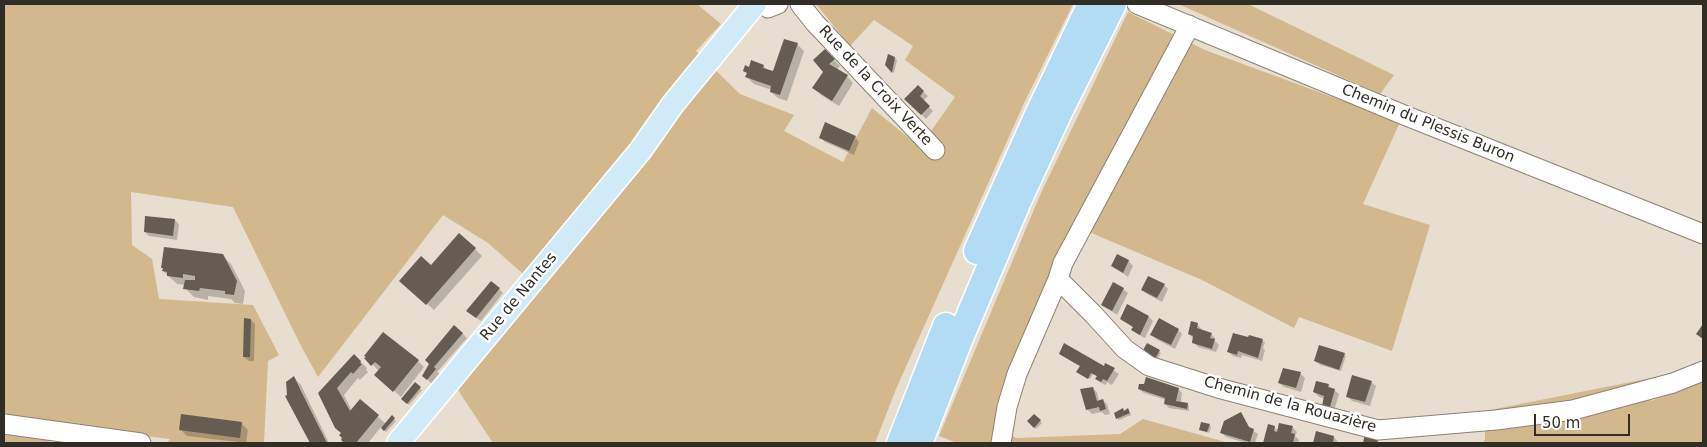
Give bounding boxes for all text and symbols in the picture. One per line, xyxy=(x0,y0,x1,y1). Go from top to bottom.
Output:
street label: Rue de la Croix Verte xyxy=(815,22,935,150)
street label: Chemin du Plessis Buron xyxy=(1339,81,1517,167)
street label: Rue de Nantes xyxy=(477,249,561,345)
street label: Chemin de la Rouazière xyxy=(1202,373,1378,437)
scale bar xyxy=(1537,404,1633,436)
text: 50 m xyxy=(1542,414,1580,432)

